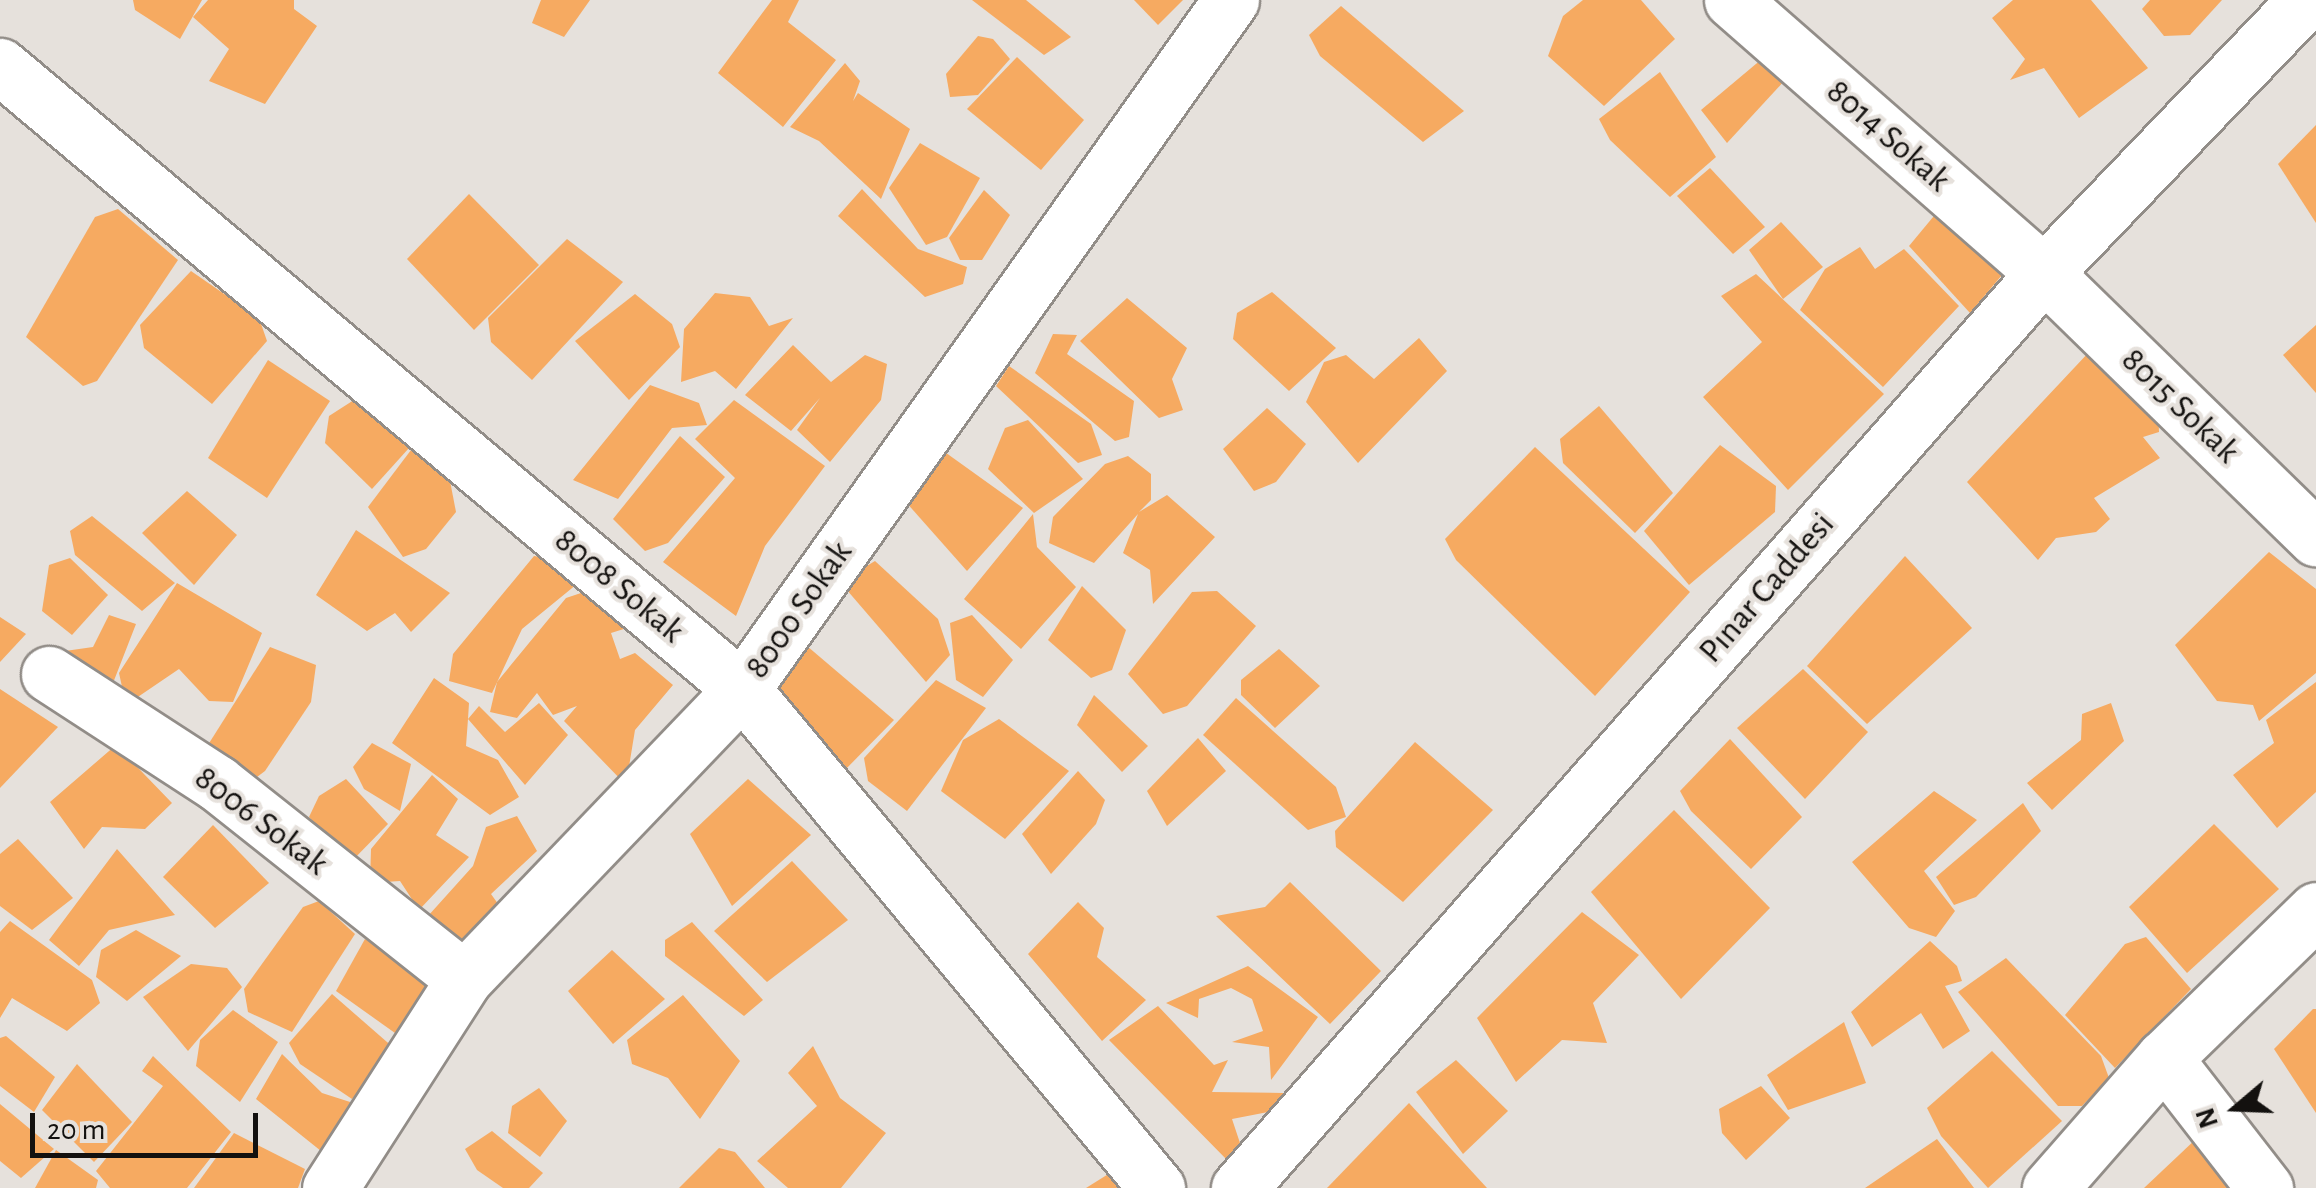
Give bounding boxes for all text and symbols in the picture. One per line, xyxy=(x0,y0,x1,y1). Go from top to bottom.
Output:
street label: 8014 Sokak xyxy=(1818,71,1958,201)
street label: 8015 Sokak xyxy=(2112,340,2248,472)
street label: Pınar Caddesi xyxy=(1690,504,1844,672)
street label: 8008 Sokak xyxy=(546,520,692,652)
street label: 8000 Sokak xyxy=(736,533,862,687)
street label: 8006 Sokak xyxy=(186,757,336,885)
north arrow xyxy=(2186,1058,2286,1158)
scale bar xyxy=(35,1093,262,1155)
text: N xyxy=(2191,1104,2224,1132)
text: 20 m xyxy=(47,1115,105,1145)

